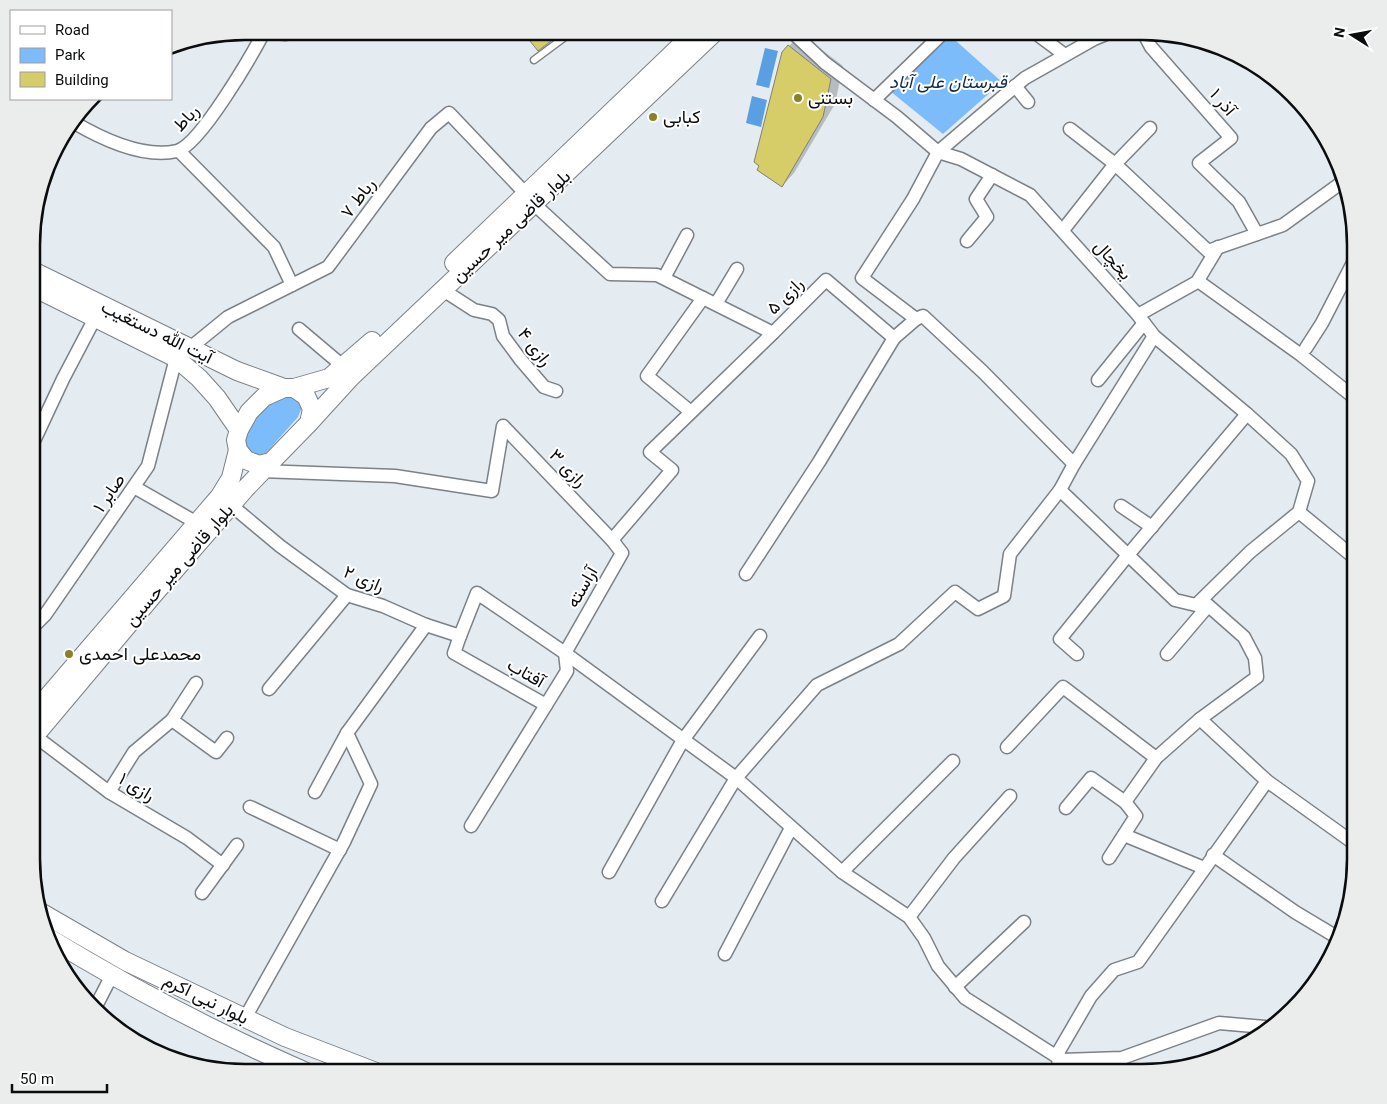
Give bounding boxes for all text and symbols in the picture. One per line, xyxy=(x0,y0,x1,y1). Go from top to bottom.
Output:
legend xyxy=(10,10,172,100)
north arrow xyxy=(1327,10,1377,60)
text: Road xyxy=(55,20,89,43)
text: N xyxy=(1329,26,1353,40)
text: Park xyxy=(55,45,86,68)
text: Building xyxy=(55,70,109,93)
park label: قبرستان علی آباد xyxy=(889,70,1008,98)
street label: آذر ۱ xyxy=(1201,83,1243,125)
place label: بستنی xyxy=(808,86,853,114)
marker: بستنی xyxy=(792,92,804,104)
street label: رباط xyxy=(167,99,208,140)
place label: کبابی xyxy=(663,105,701,133)
marker: کبابی xyxy=(647,111,659,123)
street label: بلوار قاضی میر حسین xyxy=(446,164,578,290)
street label: رباط ۷ xyxy=(335,173,384,225)
street label: یخچال xyxy=(1086,235,1137,288)
street label: رازی ۵ xyxy=(761,272,812,323)
street label: آیت الله دستغیب xyxy=(95,295,219,374)
street label: رازی ۴ xyxy=(509,323,558,374)
street label: رازی ۳ xyxy=(541,444,592,495)
street label: صابر ۱ xyxy=(87,469,134,519)
street label: بلوار قاضی میر حسین xyxy=(119,499,242,634)
street label: رازی ۲ xyxy=(338,560,388,602)
street label: آراسته xyxy=(561,560,608,614)
place label: محمدعلی احمدی xyxy=(79,642,201,670)
marker: محمدعلی احمدی xyxy=(63,648,75,660)
street label: آفتاب xyxy=(501,653,551,698)
street label: رازی ۱ xyxy=(112,767,159,811)
street label: بلوار نبی اکرم xyxy=(158,968,253,1034)
scale bar xyxy=(12,1062,108,1094)
text: 50 m xyxy=(20,1069,54,1092)

